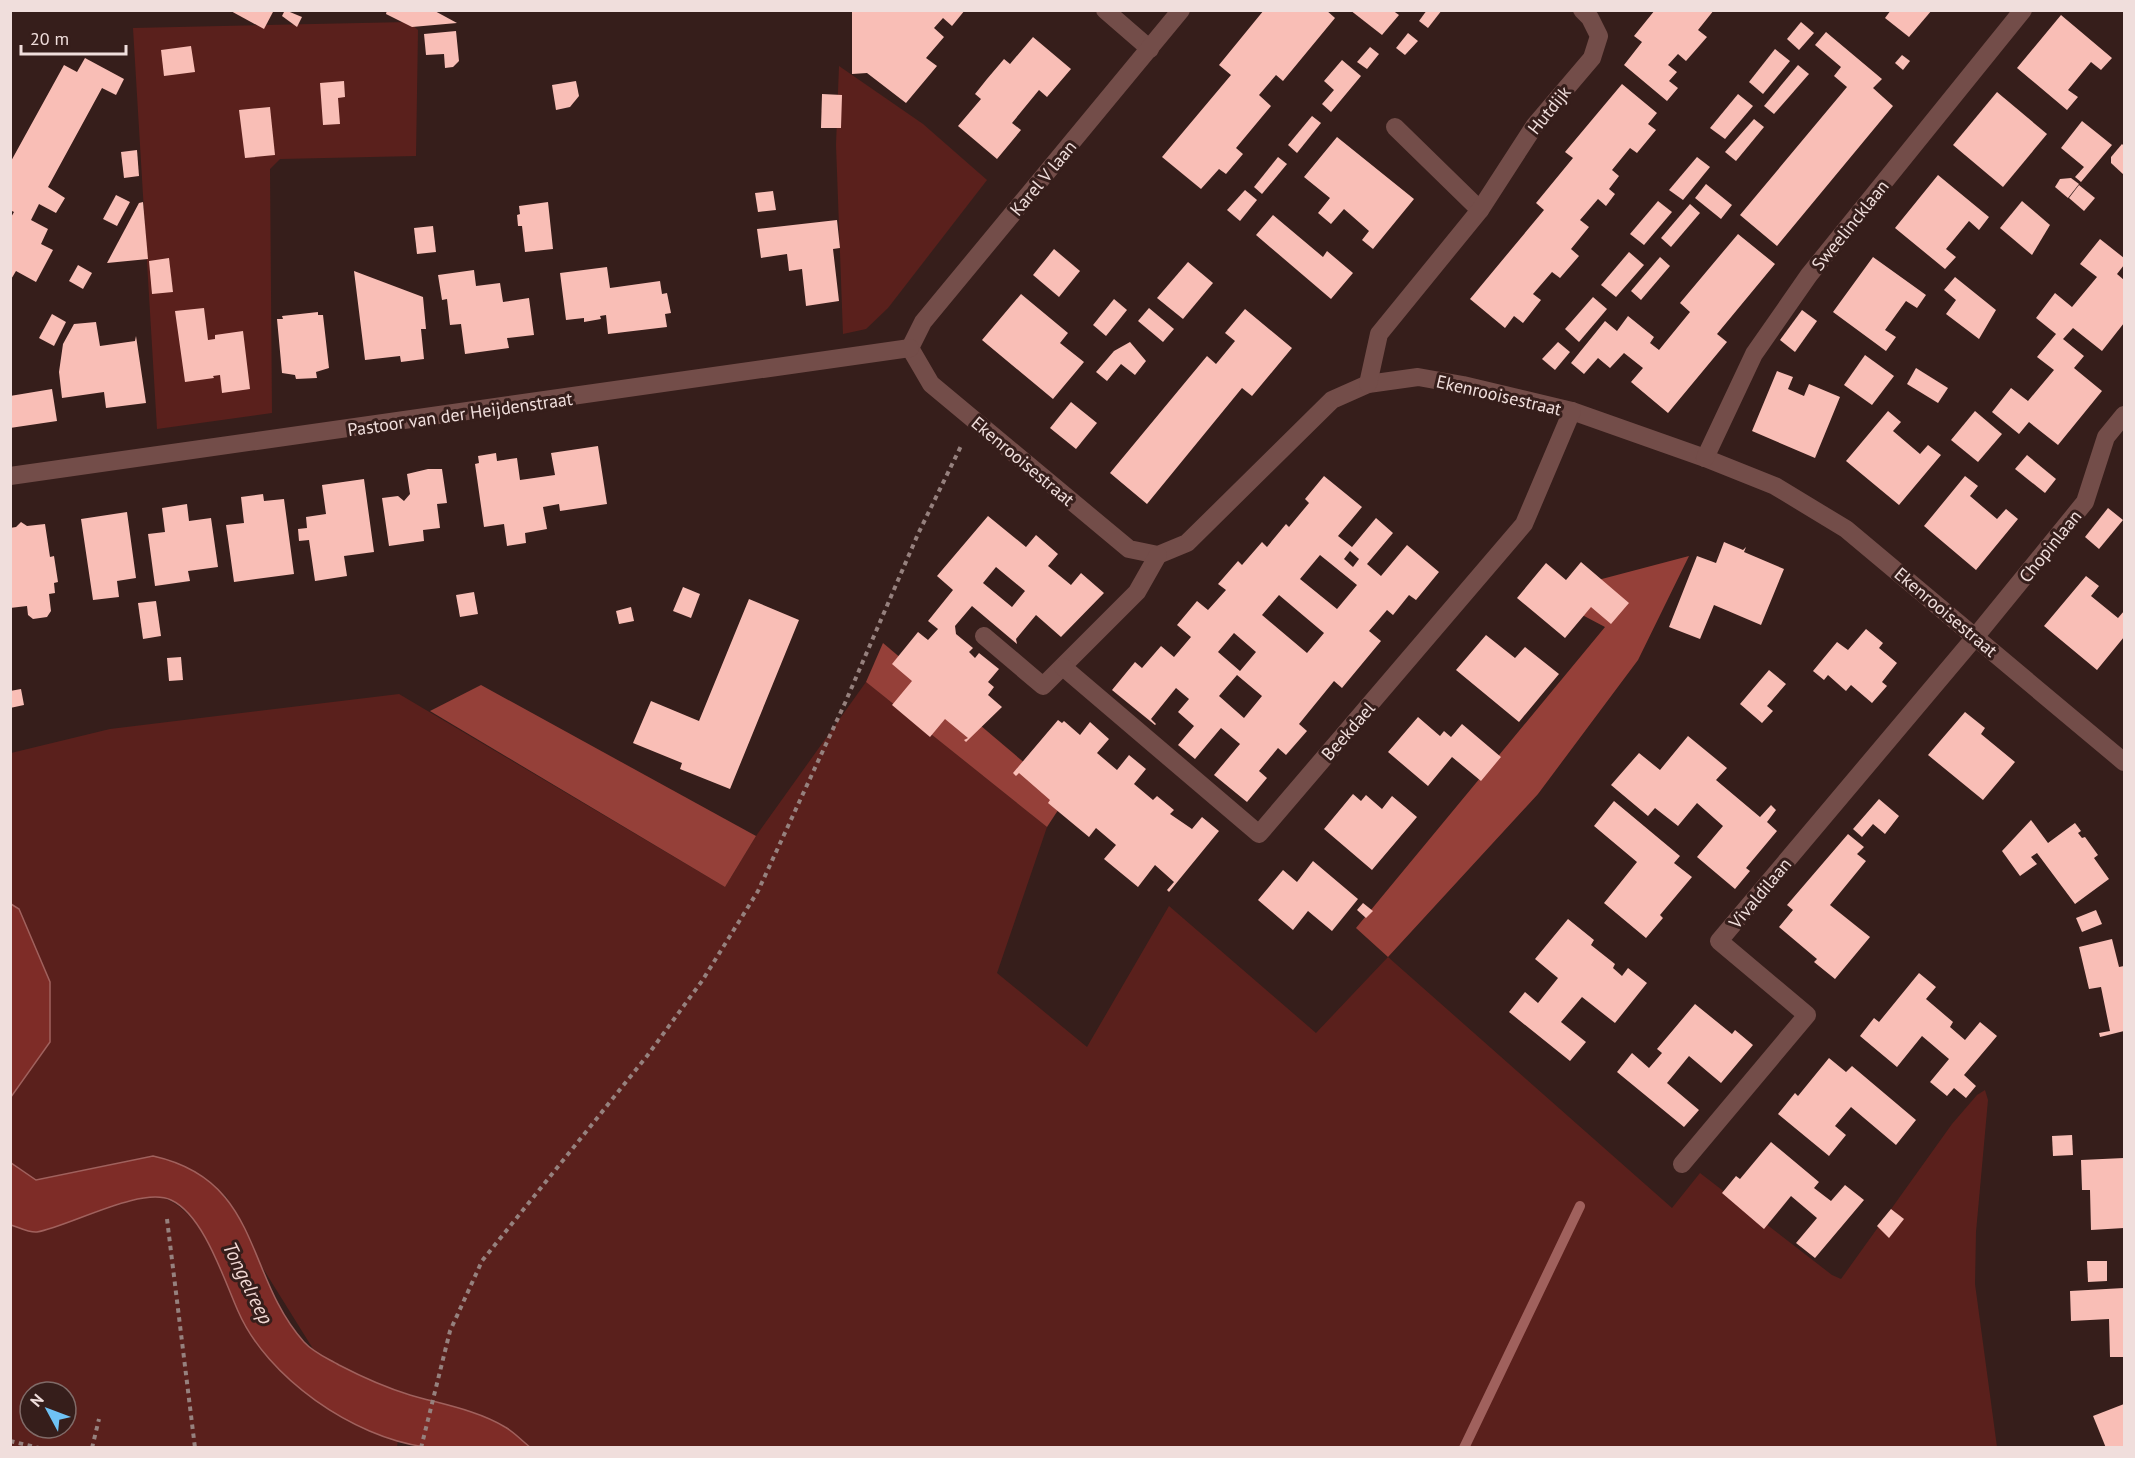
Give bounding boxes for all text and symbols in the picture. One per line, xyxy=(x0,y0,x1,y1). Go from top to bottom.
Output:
scale bar xyxy=(21,18,126,56)
text: 20 m xyxy=(30,27,69,50)
street label: Hutdijk xyxy=(1522,81,1576,139)
street label: Karel V laan xyxy=(1005,136,1081,220)
street label: Sweelincklaan xyxy=(1806,175,1894,275)
street label: Ekenrooisestraat xyxy=(1434,369,1564,421)
street label: Pastoor van der Heijdenstraat xyxy=(346,387,574,441)
street label: Ekenrooisestraat xyxy=(967,411,1079,511)
street label: Chopinlaan xyxy=(2014,505,2086,587)
street label: Ekenrooisestraat xyxy=(1890,562,2002,662)
street label: Beekdael xyxy=(1316,696,1380,765)
street label: Vivaldilaan xyxy=(1723,853,1796,934)
water label: Tongelreep xyxy=(217,1237,279,1329)
north arrow xyxy=(18,1380,78,1440)
text: N xyxy=(26,1390,48,1411)

